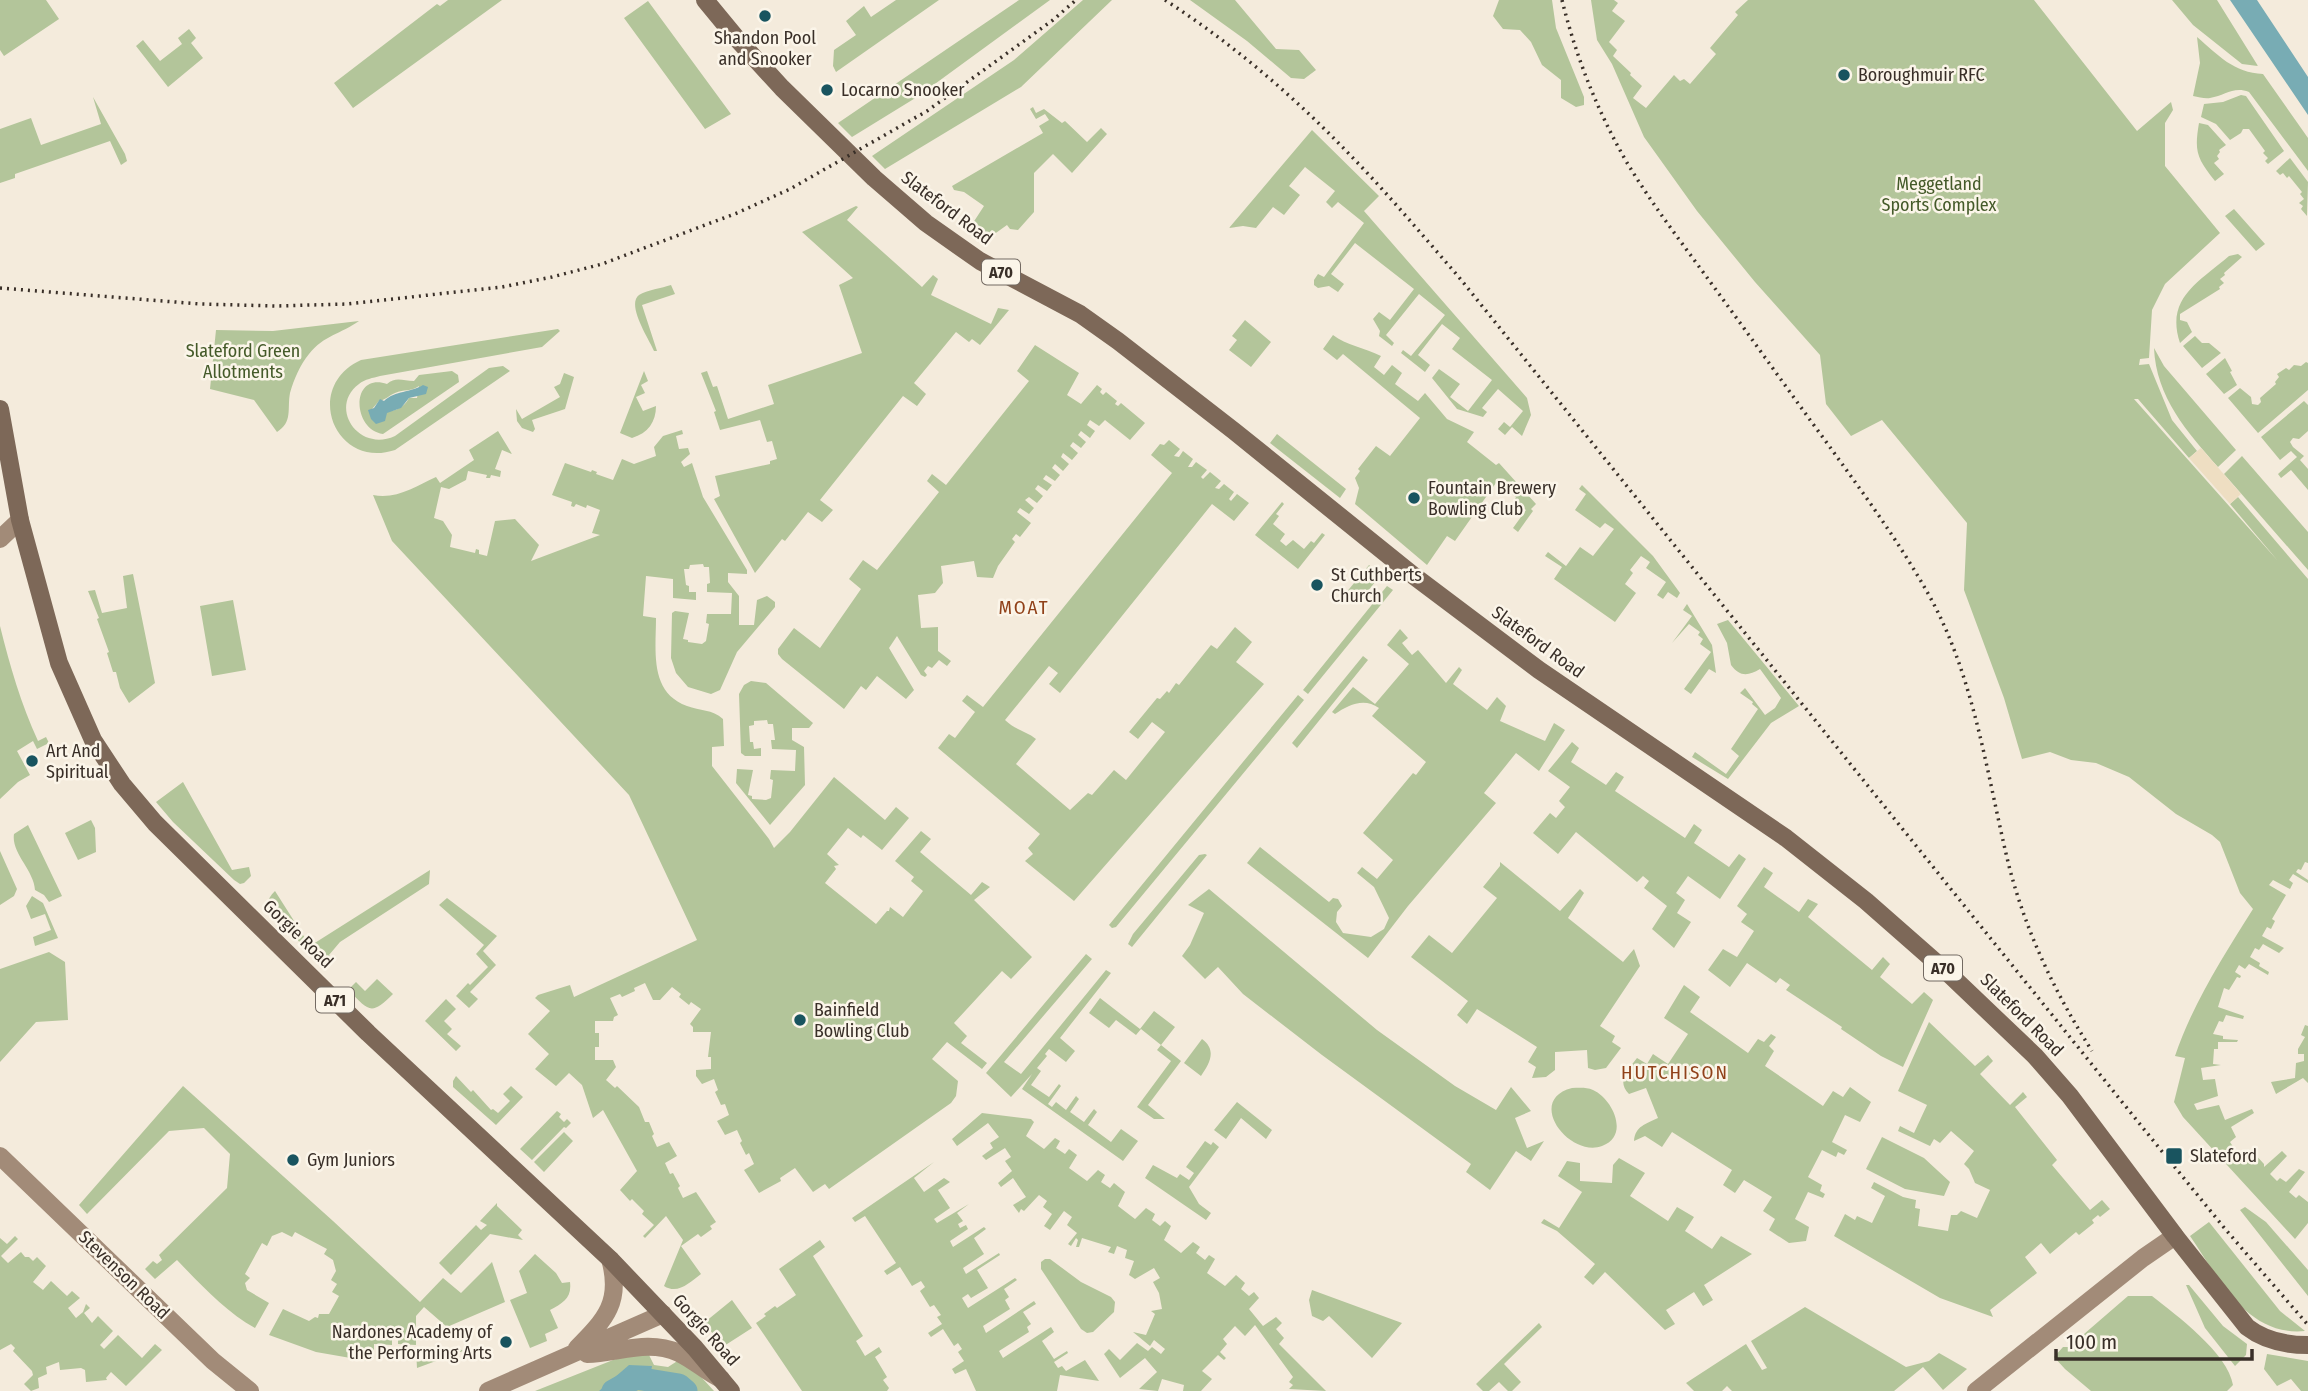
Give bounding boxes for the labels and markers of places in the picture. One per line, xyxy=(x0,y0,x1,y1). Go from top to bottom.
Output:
marker: Shandon Pool and Snooker xyxy=(757,8,773,24)
place label: Shandon Pool and Snooker xyxy=(714,27,816,70)
place label: Boroughmuir RFC xyxy=(1858,64,1985,86)
marker: Boroughmuir RFC xyxy=(1836,67,1852,83)
place label: Locarno Snooker xyxy=(841,79,965,101)
marker: Locarno Snooker xyxy=(819,82,835,98)
place label: Fountain Brewery Bowling Club xyxy=(1428,477,1556,520)
marker: Fountain Brewery Bowling Club xyxy=(1406,490,1422,506)
place label: St Cuthberts Church xyxy=(1331,564,1422,607)
marker: St Cuthberts Church xyxy=(1309,577,1325,593)
place label: Art And Spiritual xyxy=(46,740,109,783)
marker: Art And Spiritual xyxy=(24,753,40,769)
place label: Bainfield Bowling Club xyxy=(814,999,909,1042)
marker: Bainfield Bowling Club xyxy=(792,1012,808,1028)
place label: Slateford xyxy=(2190,1145,2257,1167)
marker: Slateford xyxy=(2164,1146,2184,1166)
place label: Gym Juniors xyxy=(307,1149,395,1171)
marker: Gym Juniors xyxy=(285,1152,301,1168)
place label: Nardones Academy of the Performing Arts xyxy=(332,1321,493,1364)
marker: Nardones Academy of the Performing Arts xyxy=(498,1334,514,1350)

